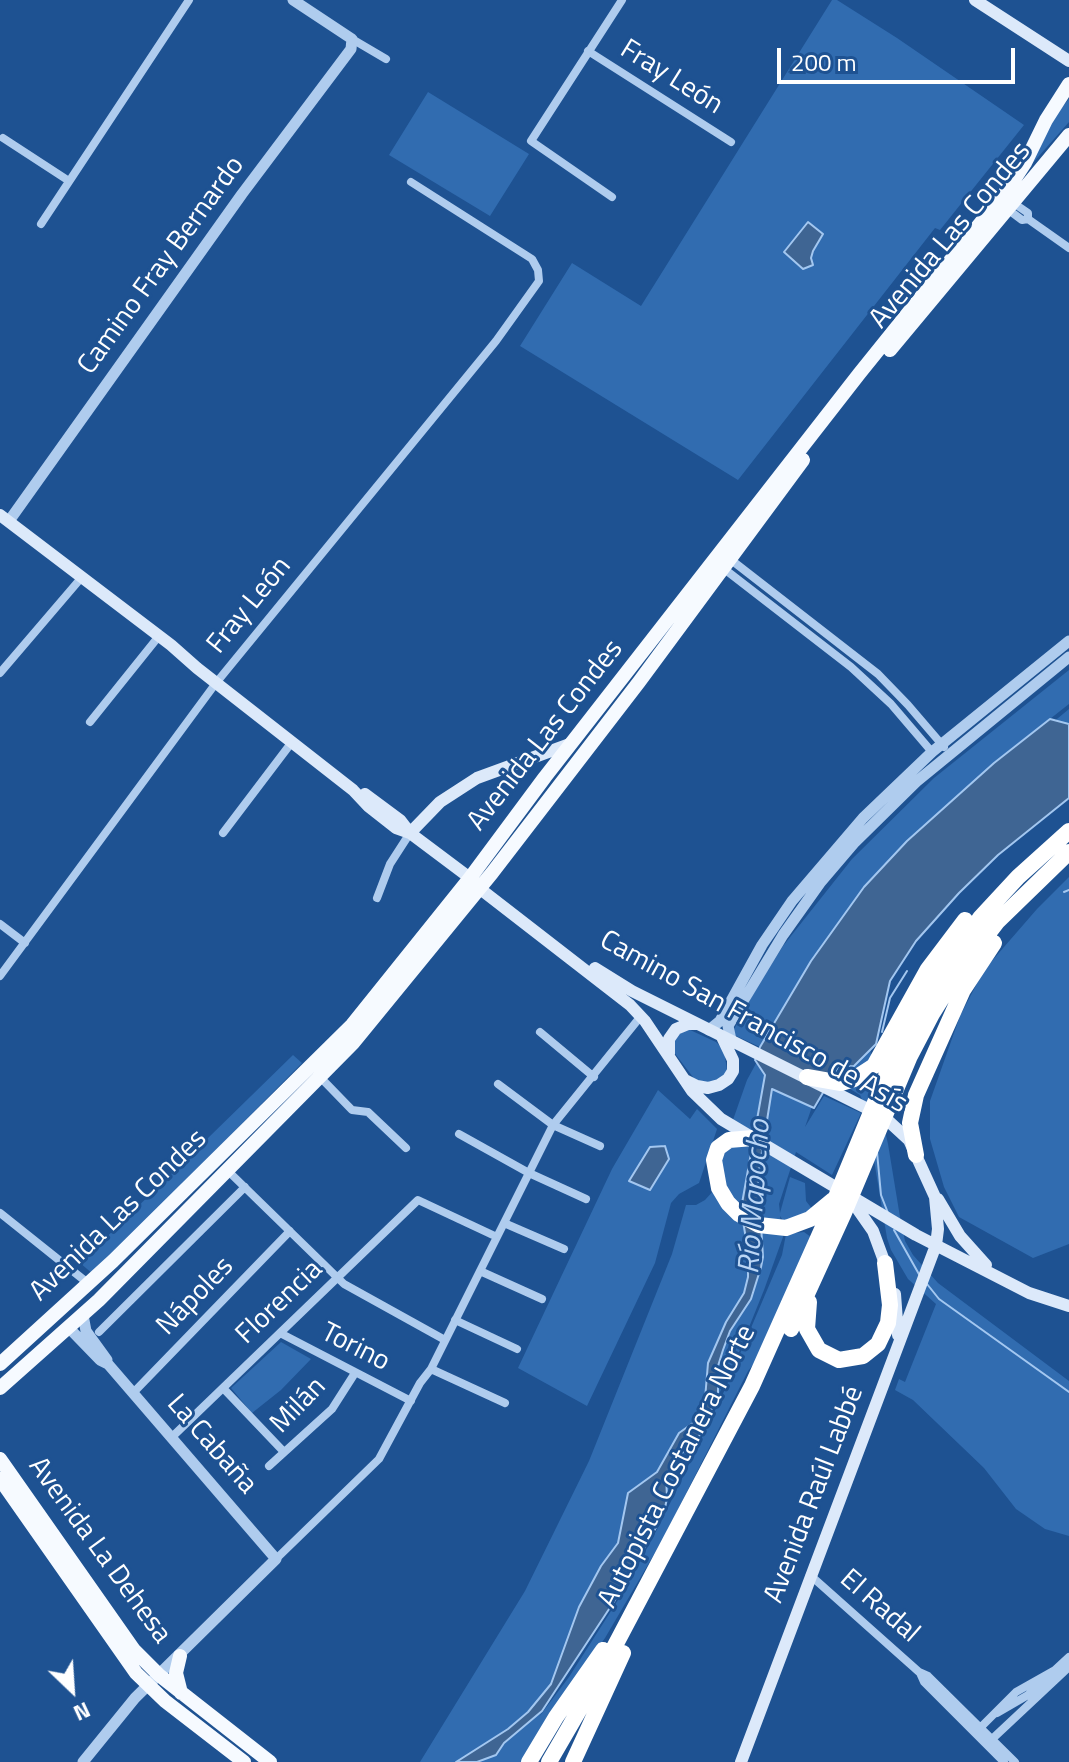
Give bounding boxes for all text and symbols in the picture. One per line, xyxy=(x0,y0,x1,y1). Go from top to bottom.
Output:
scale bar xyxy=(781,32,1019,82)
street label: Fray León xyxy=(613,33,729,123)
text: 200 m xyxy=(791,44,857,80)
street label: Avenida Las Condes xyxy=(863,136,1039,336)
street label: Camino Fray Bernardo xyxy=(72,150,252,382)
street label: Fray León xyxy=(201,551,299,661)
street label: Avenida Las Condes xyxy=(461,634,631,838)
street label: Camino San Francisco de Asís xyxy=(593,924,913,1122)
water label: Río Mapocho xyxy=(733,1119,779,1275)
street label: Avenida Las Condes xyxy=(24,1123,214,1309)
street label: Nápoles xyxy=(151,1251,241,1343)
street label: Florencia xyxy=(230,1254,330,1352)
street label: Torino xyxy=(315,1317,395,1379)
street label: Autopista Costanera Norte xyxy=(592,1320,764,1614)
street label: Milán xyxy=(264,1371,334,1441)
street label: Avenida Raúl Labbé xyxy=(758,1382,872,1608)
street label: La Cabaña xyxy=(159,1388,263,1502)
street label: Avenida La Dehesa xyxy=(20,1451,178,1651)
street label: El Radal xyxy=(832,1563,926,1651)
north arrow xyxy=(32,1650,112,1730)
text: N xyxy=(68,1693,96,1730)

